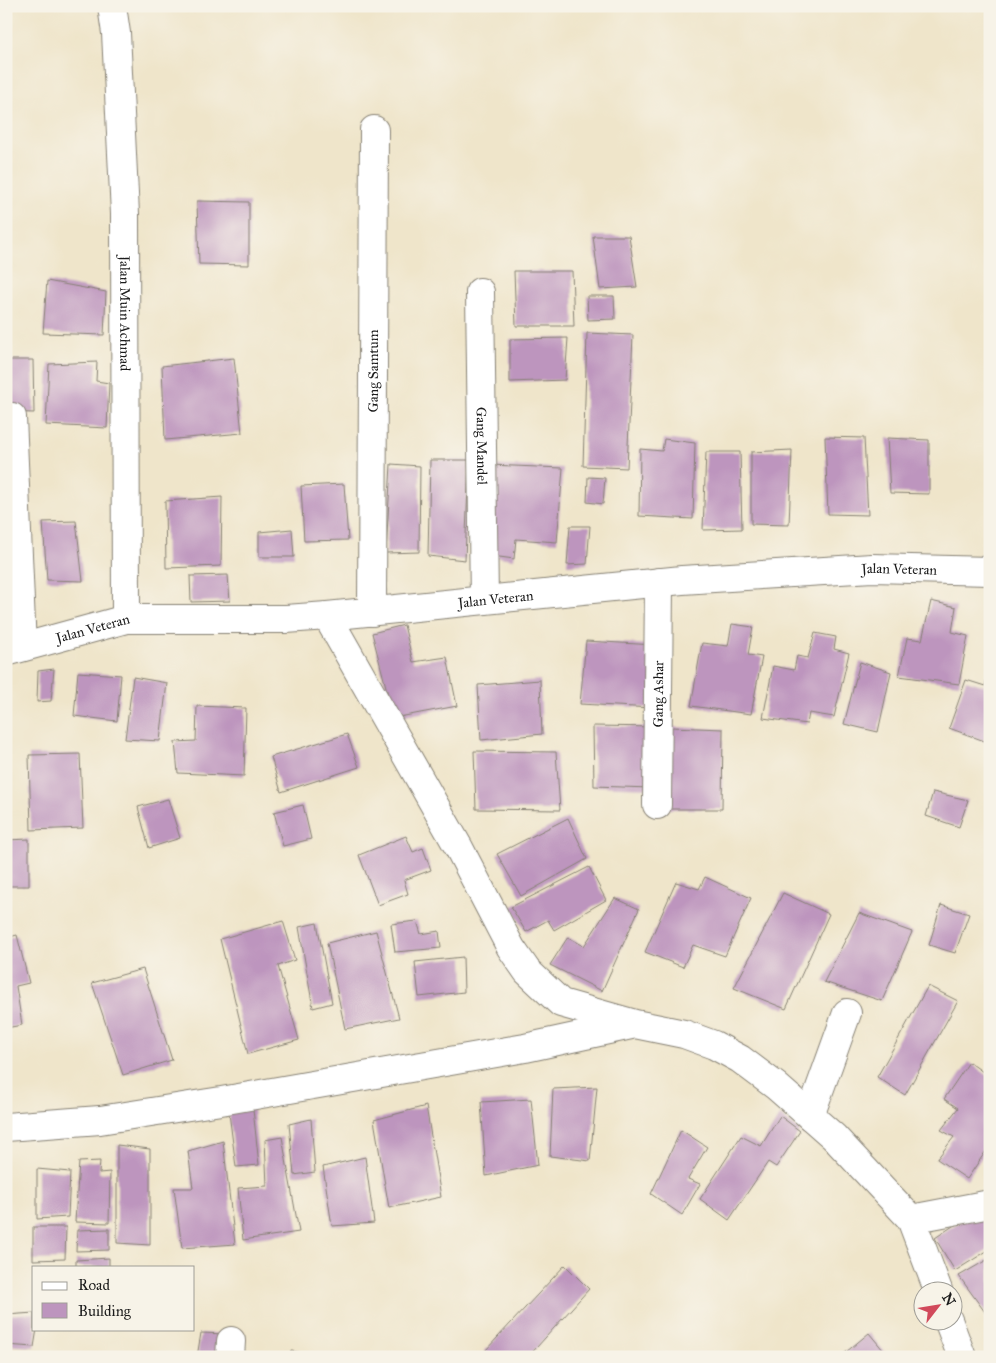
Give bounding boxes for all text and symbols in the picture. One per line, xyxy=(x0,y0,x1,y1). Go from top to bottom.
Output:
street label: Jalan Muin Achmad xyxy=(115,254,133,371)
street label: Gang Samtum xyxy=(365,329,382,413)
street label: Gang Mandel xyxy=(472,407,491,485)
street label: Jalan Veteran xyxy=(859,560,938,579)
street label: Jalan Veteran xyxy=(455,587,535,613)
street label: Jalan Veteran xyxy=(52,610,132,648)
street label: Gang Ashar xyxy=(650,660,667,727)
legend xyxy=(32,1266,195,1330)
text: Road xyxy=(78,1276,110,1294)
north arrow xyxy=(914,1280,964,1330)
text: N xyxy=(938,1290,959,1309)
text: Building xyxy=(78,1302,132,1320)

